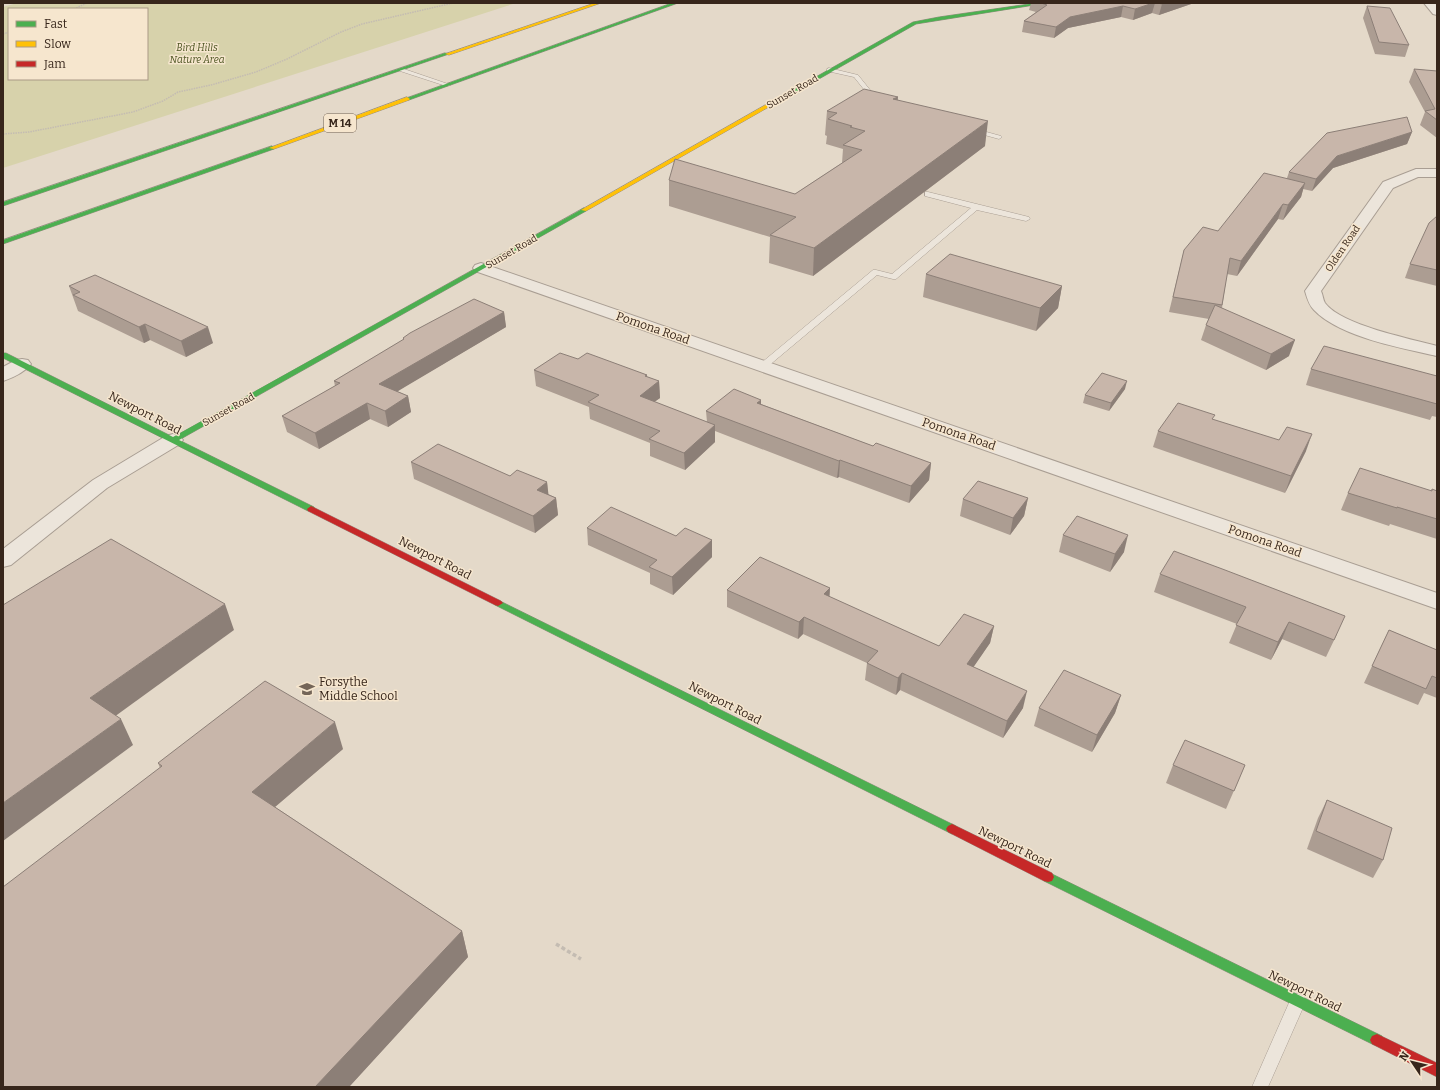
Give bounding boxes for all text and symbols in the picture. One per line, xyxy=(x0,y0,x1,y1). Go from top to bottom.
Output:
legend xyxy=(8,8,148,80)
text: Fast xyxy=(44,17,68,31)
text: Slow xyxy=(44,37,71,51)
park label: Bird Hills Nature Area xyxy=(169,42,225,66)
text: Jam xyxy=(43,57,66,71)
street label: Sunset Road xyxy=(764,72,821,111)
road number: M 14 xyxy=(324,114,356,132)
street label: Olden Road xyxy=(1323,223,1363,274)
street label: Sunset Road xyxy=(483,232,540,271)
street label: Pomona Road xyxy=(614,309,692,347)
street label: Newport Road xyxy=(106,389,184,437)
street label: Sunset Road xyxy=(200,391,257,429)
street label: Pomona Road xyxy=(920,415,998,453)
street label: Pomona Road xyxy=(1226,522,1304,560)
street label: Newport Road xyxy=(396,534,474,582)
place label: Forsythe Middle School xyxy=(319,675,398,703)
street label: Newport Road xyxy=(686,679,764,727)
school or university icon: Forsythe Middle School xyxy=(298,680,316,698)
street label: Newport Road xyxy=(976,823,1054,871)
street label: Newport Road xyxy=(1266,967,1344,1015)
north arrow xyxy=(1392,1042,1432,1082)
text: N xyxy=(1396,1049,1412,1064)

